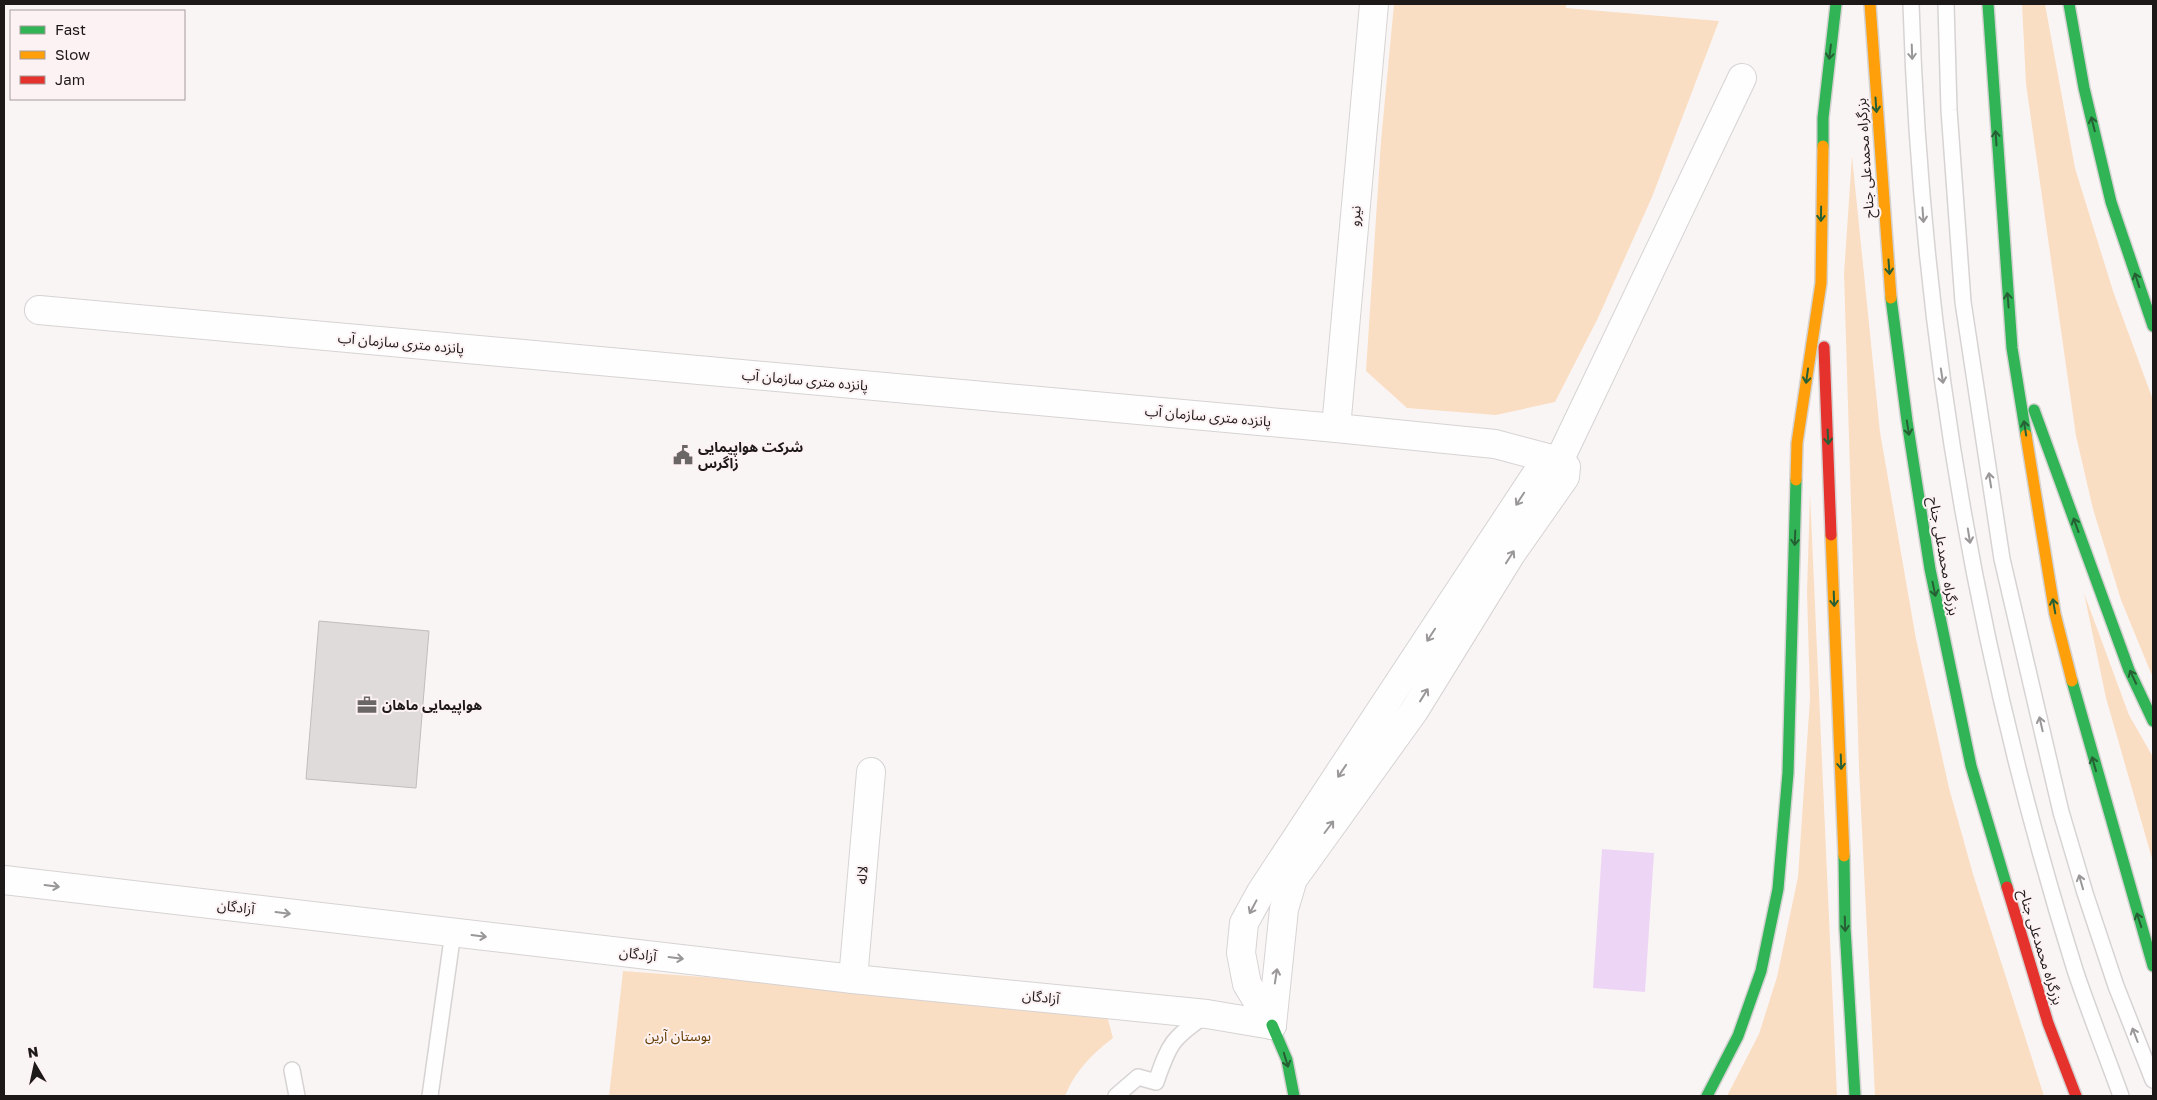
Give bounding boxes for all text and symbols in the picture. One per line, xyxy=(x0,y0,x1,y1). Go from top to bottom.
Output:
legend xyxy=(10,10,185,100)
text: Fast xyxy=(55,20,86,38)
one-way arrow xyxy=(1825,44,1835,60)
one-way arrow xyxy=(1908,44,1917,60)
text: Slow xyxy=(55,45,90,63)
text: Jam xyxy=(55,70,85,88)
street label: بزرگراه محمدعلی جناح xyxy=(1852,97,1880,219)
one-way arrow xyxy=(1872,97,1881,113)
one-way arrow xyxy=(2087,116,2097,132)
one-way arrow xyxy=(1991,130,2000,146)
street label: نیرو xyxy=(1345,205,1365,227)
one-way arrow xyxy=(1817,206,1826,222)
one-way arrow xyxy=(1919,206,1928,222)
one-way arrow xyxy=(1884,259,1894,275)
one-way arrow xyxy=(2132,272,2142,288)
one-way arrow xyxy=(2003,292,2013,308)
street label: پانزده متری سازمان آب xyxy=(337,329,465,359)
street label: پانزده متری سازمان آب xyxy=(741,366,869,396)
one-way arrow xyxy=(1802,367,1812,383)
one-way arrow xyxy=(1938,368,1948,384)
street label: پانزده متری سازمان آب xyxy=(1144,402,1272,432)
one-way arrow xyxy=(1903,420,1913,436)
one-way arrow xyxy=(2020,421,2030,437)
one-way arrow xyxy=(1823,429,1832,445)
place label: شرکت هواپیمایی زاگرس xyxy=(698,438,803,472)
public building icon: شرکت هواپیمایی زاگرس xyxy=(672,444,694,466)
one-way arrow xyxy=(1985,472,1995,488)
one-way arrow xyxy=(1515,491,1525,505)
street label: بزرگراه محمدعلی جناح xyxy=(1923,495,1963,617)
one-way arrow xyxy=(2071,517,2080,533)
one-way arrow xyxy=(1964,528,1974,544)
one-way arrow xyxy=(1790,529,1799,545)
one-way arrow xyxy=(1505,550,1515,564)
one-way arrow xyxy=(1930,580,1939,596)
one-way arrow xyxy=(1830,591,1839,607)
one-way arrow xyxy=(2049,598,2059,614)
one-way arrow xyxy=(1426,627,1436,641)
one-way arrow xyxy=(2127,670,2137,685)
one-way arrow xyxy=(1420,688,1430,702)
office icon: هواپیمایی ماهان xyxy=(356,694,378,716)
place label: هواپیمایی ماهان xyxy=(382,696,482,715)
one-way arrow xyxy=(2036,717,2045,733)
one-way arrow xyxy=(1836,753,1845,769)
one-way arrow xyxy=(2088,756,2098,772)
one-way arrow xyxy=(1337,764,1348,778)
one-way arrow xyxy=(1324,821,1335,834)
street label: لاله xyxy=(852,865,871,885)
one-way arrow xyxy=(2076,874,2086,890)
one-way arrow xyxy=(44,881,60,891)
street label: بزرگراه محمدعلی جناح xyxy=(2013,887,2067,1008)
street label: آزادگان xyxy=(216,896,257,918)
one-way arrow xyxy=(1248,899,1258,914)
one-way arrow xyxy=(275,908,291,918)
one-way arrow xyxy=(2133,912,2143,928)
one-way arrow xyxy=(1840,916,1849,932)
one-way arrow xyxy=(471,931,487,941)
street label: آزادگان xyxy=(618,943,659,965)
one-way arrow xyxy=(667,953,683,963)
one-way arrow xyxy=(1272,968,1282,984)
street label: آزادگان xyxy=(1021,986,1061,1008)
park label: بوستان آرین xyxy=(645,1027,711,1045)
one-way arrow xyxy=(2130,1028,2140,1043)
north arrow xyxy=(10,1040,60,1090)
text: N xyxy=(26,1042,39,1061)
one-way arrow xyxy=(1281,1051,1291,1067)

